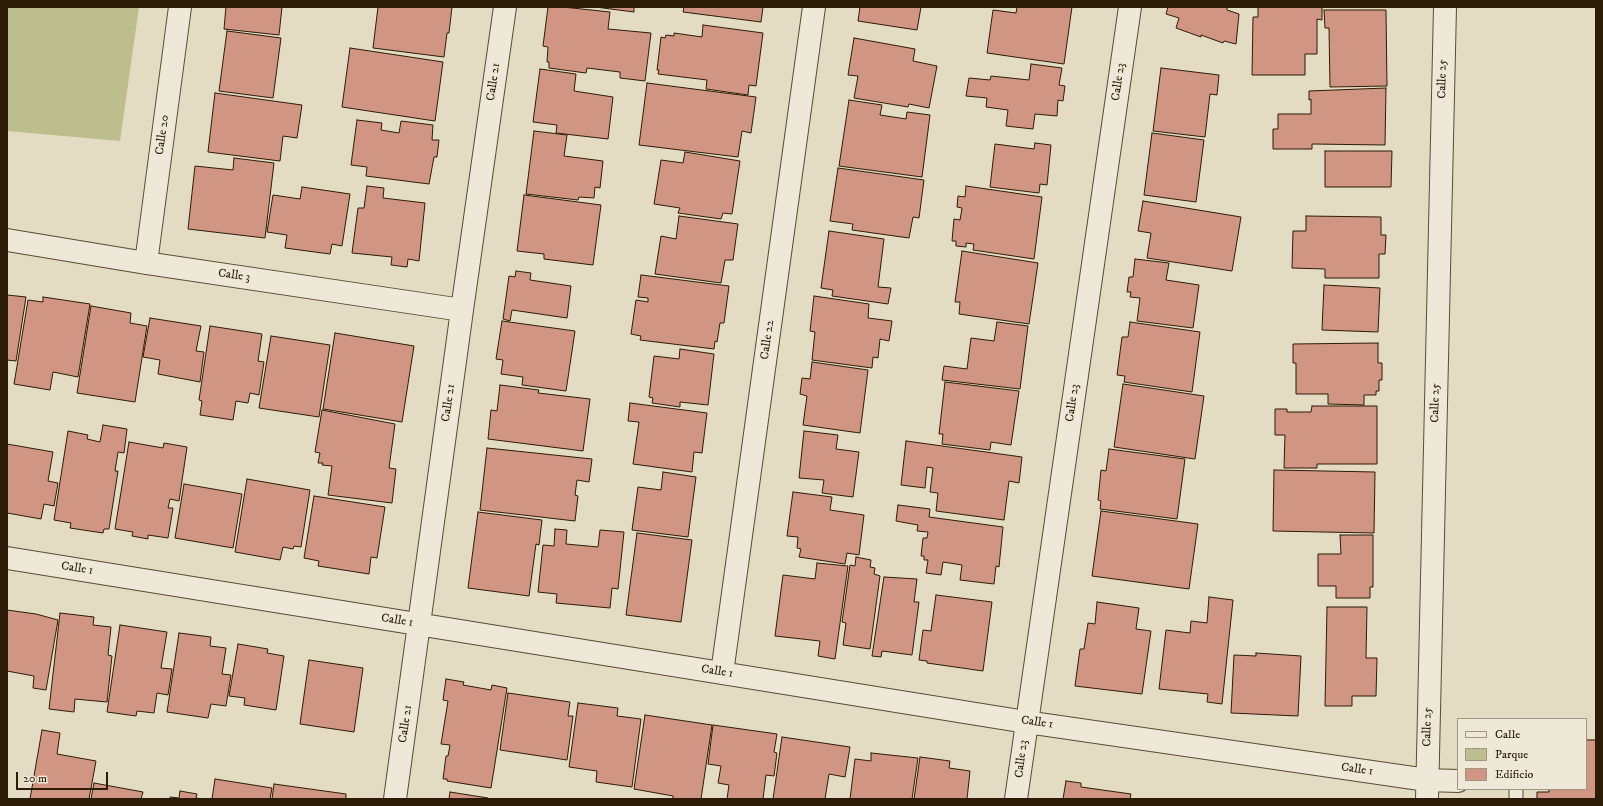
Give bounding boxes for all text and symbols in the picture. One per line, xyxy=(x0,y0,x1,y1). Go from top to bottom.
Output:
street label: Calle 25 xyxy=(1435,59,1451,99)
street label: Calle 21 xyxy=(484,62,504,102)
street label: Calle 23 xyxy=(1109,62,1129,102)
street label: Calle 20 xyxy=(153,114,173,156)
street label: Calle 3 xyxy=(217,267,251,285)
street label: Calle 22 xyxy=(758,319,778,361)
street label: Calle 21 xyxy=(439,383,459,423)
street label: Calle 23 xyxy=(1063,383,1083,423)
street label: Calle 25 xyxy=(1428,383,1444,423)
street label: Calle 1 xyxy=(60,559,94,579)
street label: Calle 1 xyxy=(380,611,414,631)
street label: Calle 1 xyxy=(700,662,734,682)
street label: Calle 21 xyxy=(396,704,416,744)
street label: Calle 25 xyxy=(1420,707,1436,747)
street label: Calle 1 xyxy=(1020,714,1054,732)
legend xyxy=(1457,718,1587,790)
text: Calle xyxy=(1495,727,1520,742)
street label: Calle 23 xyxy=(1013,739,1031,779)
text: Parque xyxy=(1495,747,1528,762)
street label: Calle 1 xyxy=(1340,761,1374,779)
scale bar xyxy=(18,764,110,790)
text: Edificio xyxy=(1495,767,1533,782)
text: 20 m xyxy=(23,771,47,786)

